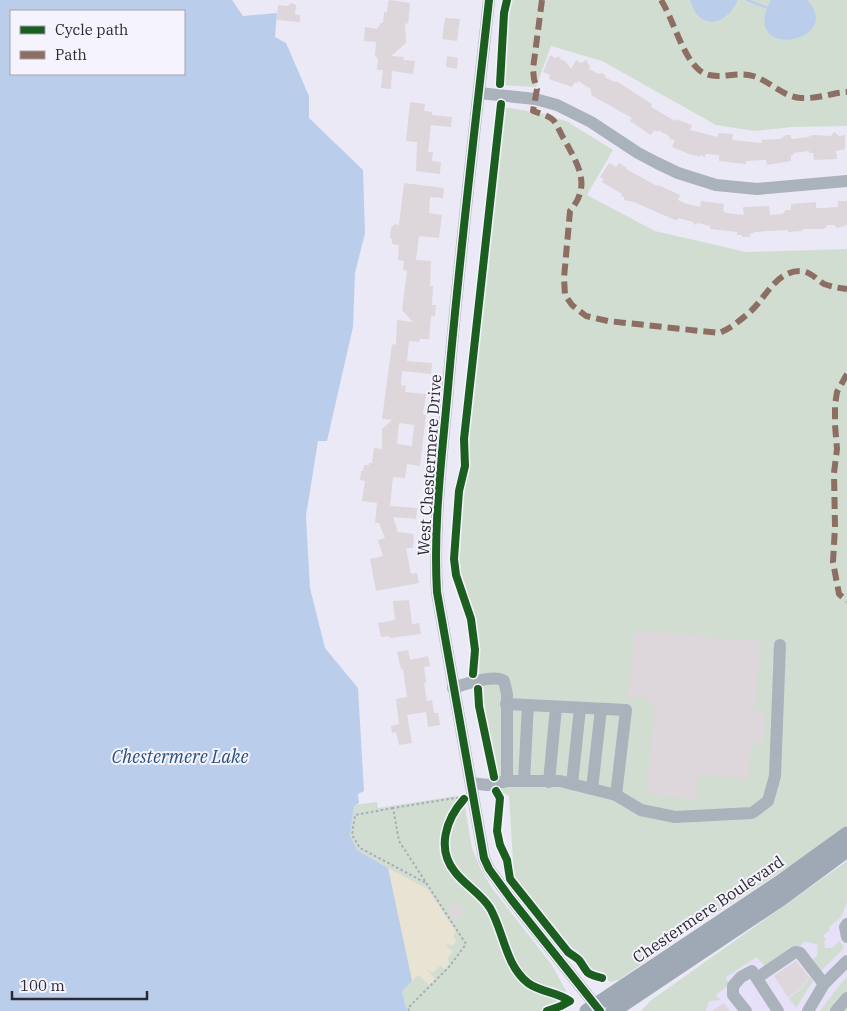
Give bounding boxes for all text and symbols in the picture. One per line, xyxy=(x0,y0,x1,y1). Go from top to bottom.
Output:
legend xyxy=(10,10,185,75)
text: Cycle path xyxy=(55,20,128,39)
text: Path xyxy=(55,45,87,64)
street label: West Chestermere Drive xyxy=(413,374,445,556)
water label: Chestermere Lake xyxy=(112,745,248,768)
street label: Chestermere Boulevard xyxy=(629,851,788,967)
scale bar xyxy=(12,968,148,1000)
text: 100 m xyxy=(20,976,65,995)

